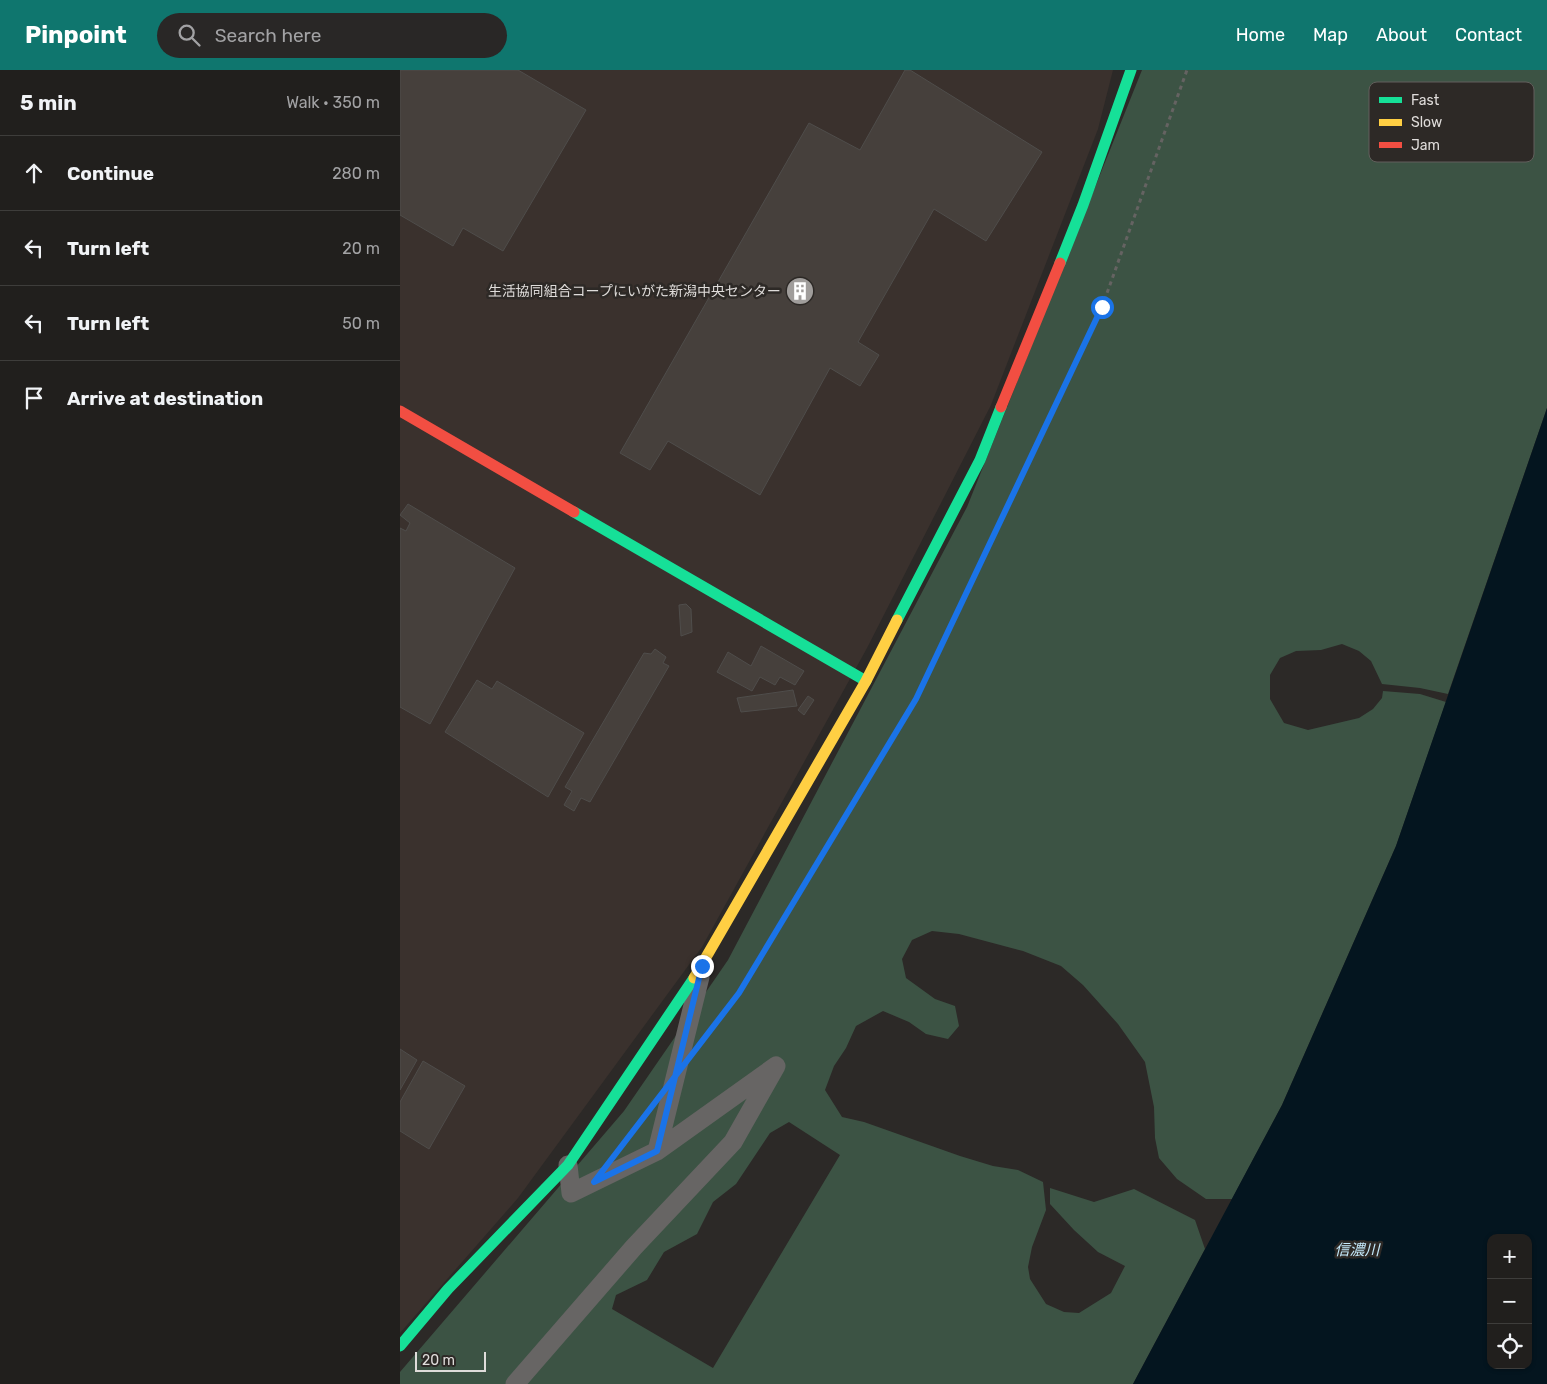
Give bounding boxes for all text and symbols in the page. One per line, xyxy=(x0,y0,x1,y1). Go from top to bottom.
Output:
search box xyxy=(157,13,507,58)
text: Pinpoint xyxy=(25,21,127,49)
icon: search xyxy=(175,21,203,49)
text: Search here xyxy=(215,24,321,47)
text: Home xyxy=(1236,24,1285,46)
text: Map xyxy=(1313,24,1348,46)
text: About xyxy=(1376,24,1427,46)
text: Contact xyxy=(1455,24,1522,46)
legend xyxy=(1369,82,1534,162)
text: 5 min xyxy=(20,90,77,115)
text: Fast xyxy=(1411,92,1440,109)
text: Walk · 350 m xyxy=(286,93,380,112)
text: Slow xyxy=(1411,114,1442,131)
text: Jam xyxy=(1411,137,1440,154)
icon: ahead xyxy=(20,159,48,187)
text: Continue xyxy=(67,162,154,185)
text: 280 m xyxy=(332,164,380,183)
icon: left xyxy=(20,234,48,262)
text: Turn left xyxy=(67,237,149,260)
text: 20 m xyxy=(342,239,380,258)
building icon: 生活協同組合コープにいがた新潟中央センター xyxy=(785,276,815,306)
place label: 生活協同組合コープにいがた新潟中央センター xyxy=(488,283,781,300)
route start xyxy=(1091,296,1114,319)
icon: left xyxy=(20,309,48,337)
text: Turn left xyxy=(67,312,149,335)
text: 50 m xyxy=(342,314,380,333)
icon: arrive xyxy=(20,384,48,412)
text: Arrive at destination xyxy=(67,387,263,410)
route end xyxy=(691,955,714,978)
map controls xyxy=(1487,1234,1532,1369)
button: + xyxy=(1487,1234,1532,1279)
water label: 信濃川 xyxy=(1334,1241,1381,1259)
button: − xyxy=(1487,1279,1532,1324)
button: locate xyxy=(1487,1324,1532,1369)
scale bar xyxy=(415,1349,486,1372)
text: 20 m xyxy=(422,1352,455,1369)

